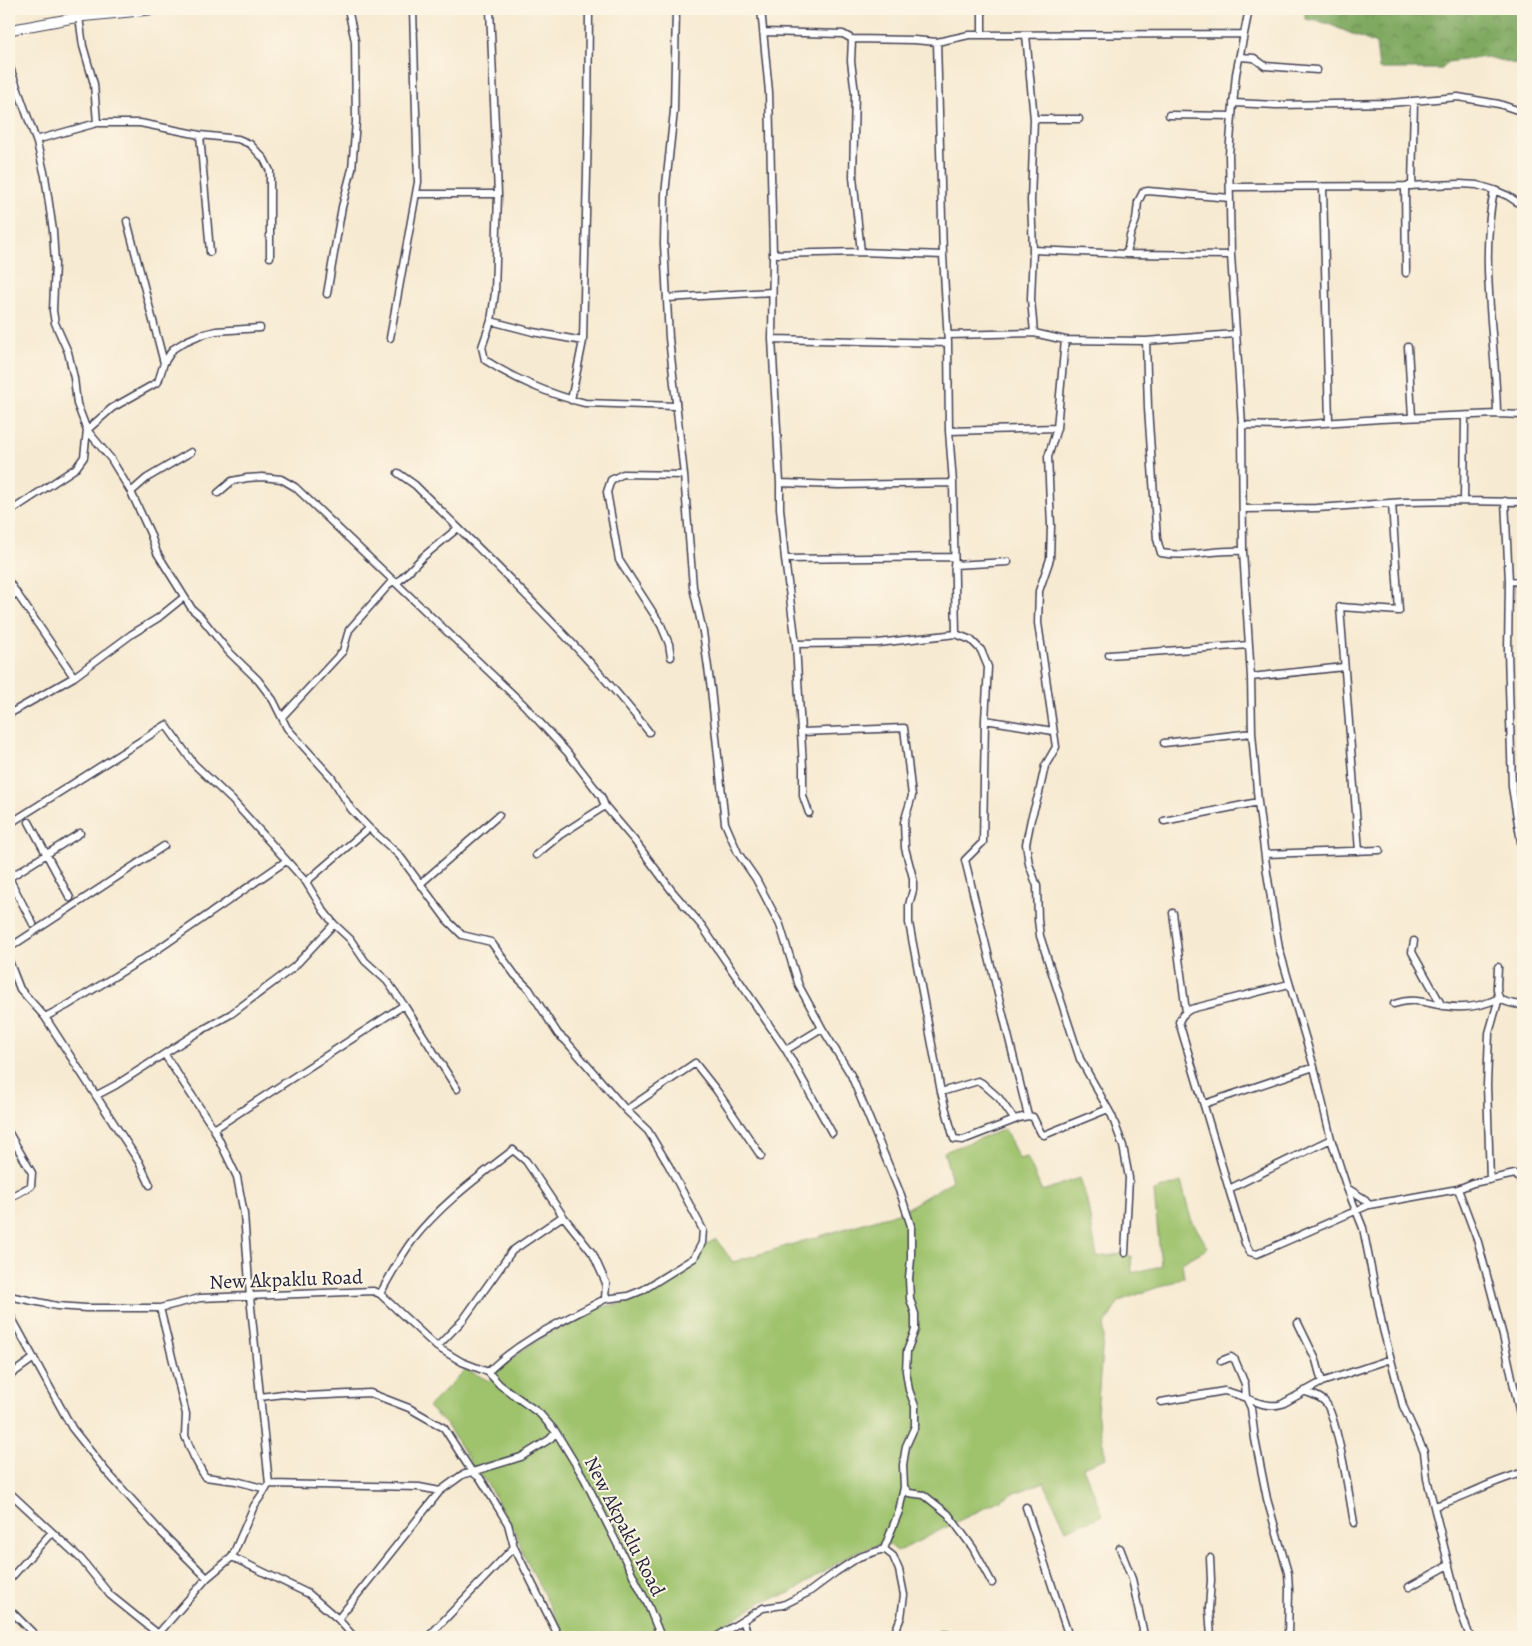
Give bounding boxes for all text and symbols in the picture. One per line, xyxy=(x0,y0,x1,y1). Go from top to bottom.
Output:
street label: New Akpaklu Road xyxy=(209,1263,363,1296)
street label: New Akpaklu Road xyxy=(578,1452,672,1601)

